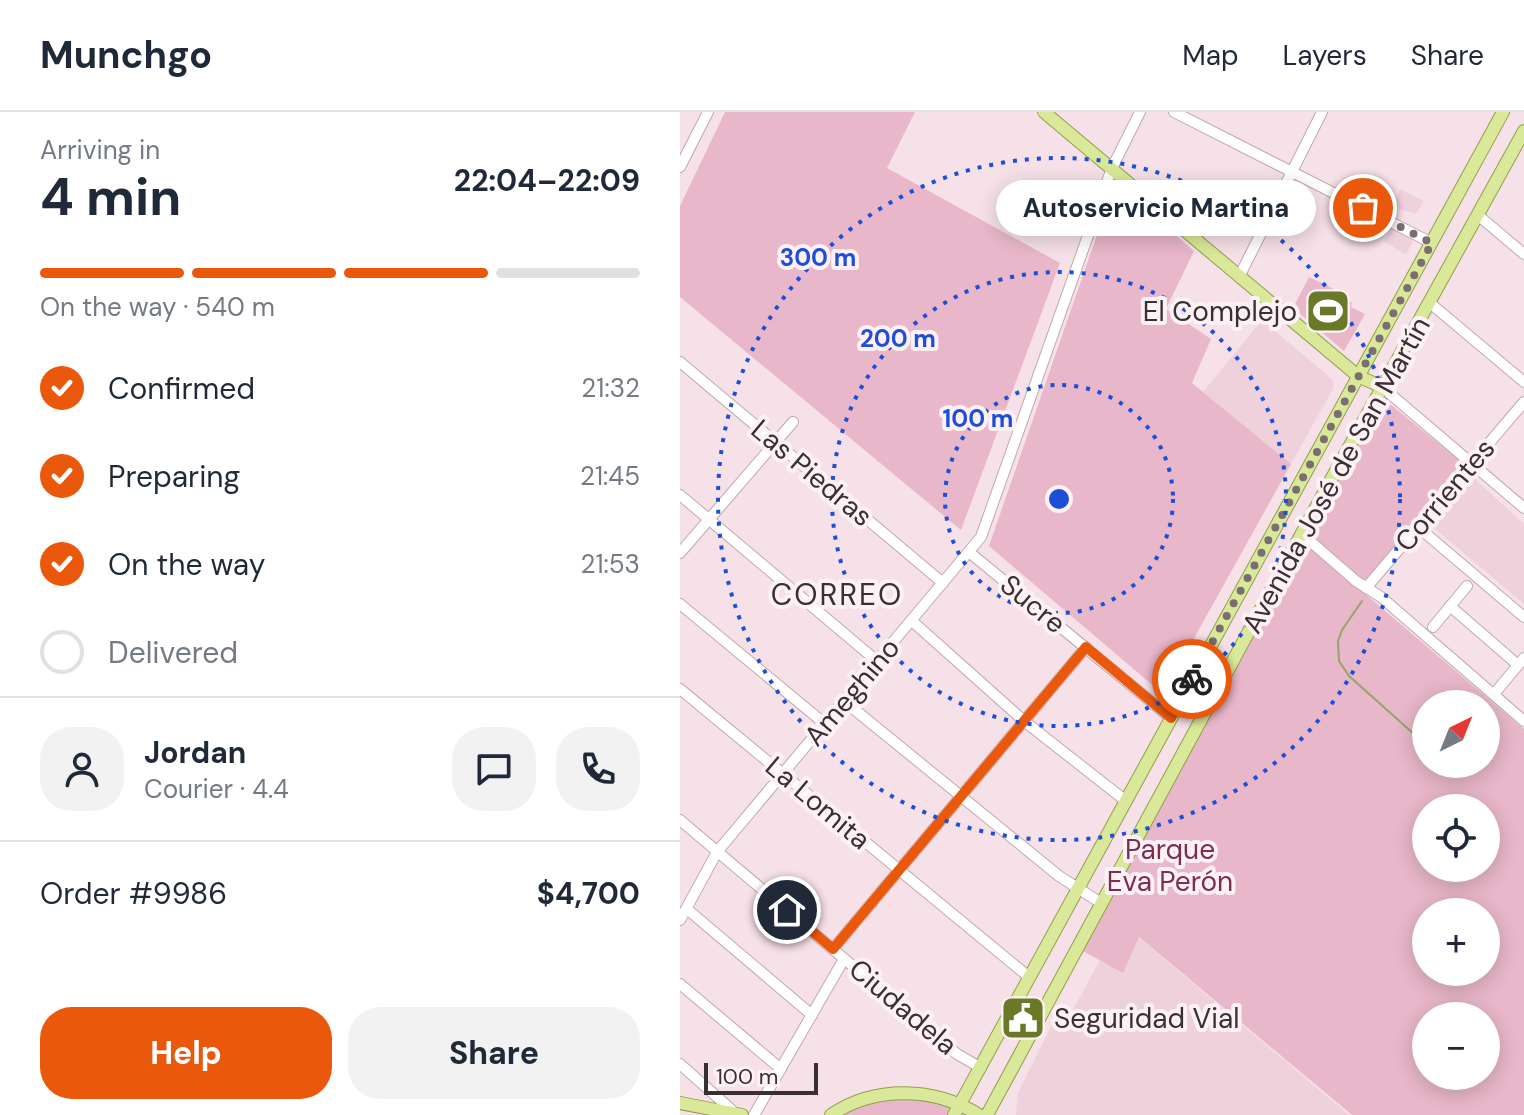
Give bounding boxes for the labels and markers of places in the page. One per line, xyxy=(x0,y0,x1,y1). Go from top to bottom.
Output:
pin xyxy=(1329,174,1397,242)
callout: Autoservicio Martina xyxy=(995,180,1315,236)
sports icon: El Complejo xyxy=(1304,287,1352,335)
place label: El Complejo xyxy=(1143,293,1297,330)
centre of rings xyxy=(1045,485,1073,513)
pin xyxy=(753,876,821,944)
public building icon: Seguridad Vial xyxy=(999,994,1047,1042)
place label: Seguridad Vial xyxy=(1054,1000,1240,1037)

